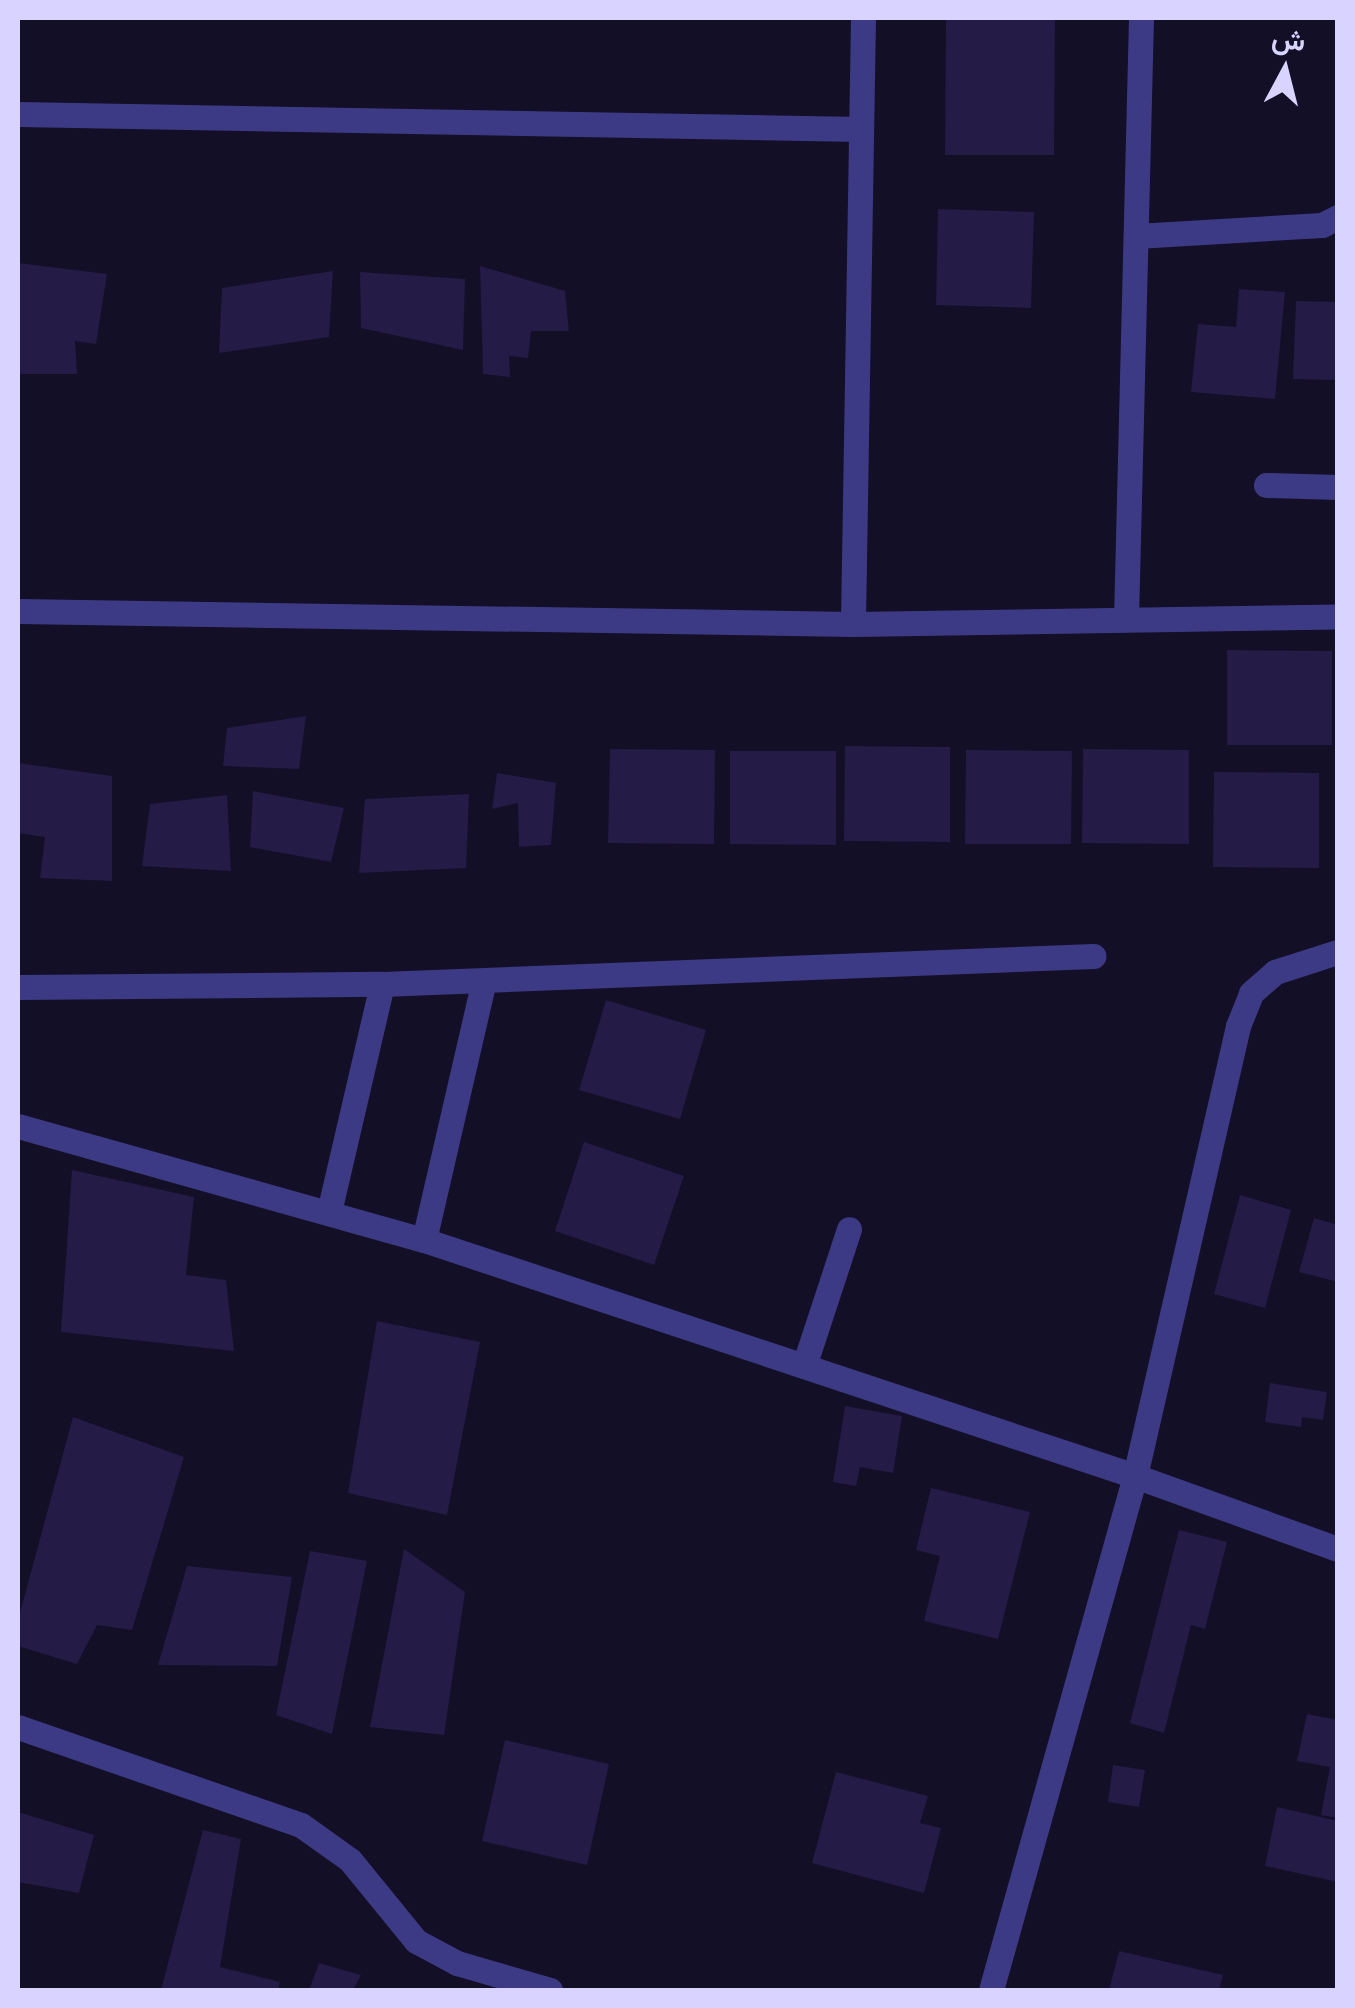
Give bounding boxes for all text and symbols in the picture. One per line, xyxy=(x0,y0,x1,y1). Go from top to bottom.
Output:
north arrow xyxy=(1235,20,1335,120)
text: ش xyxy=(1270,22,1307,57)

